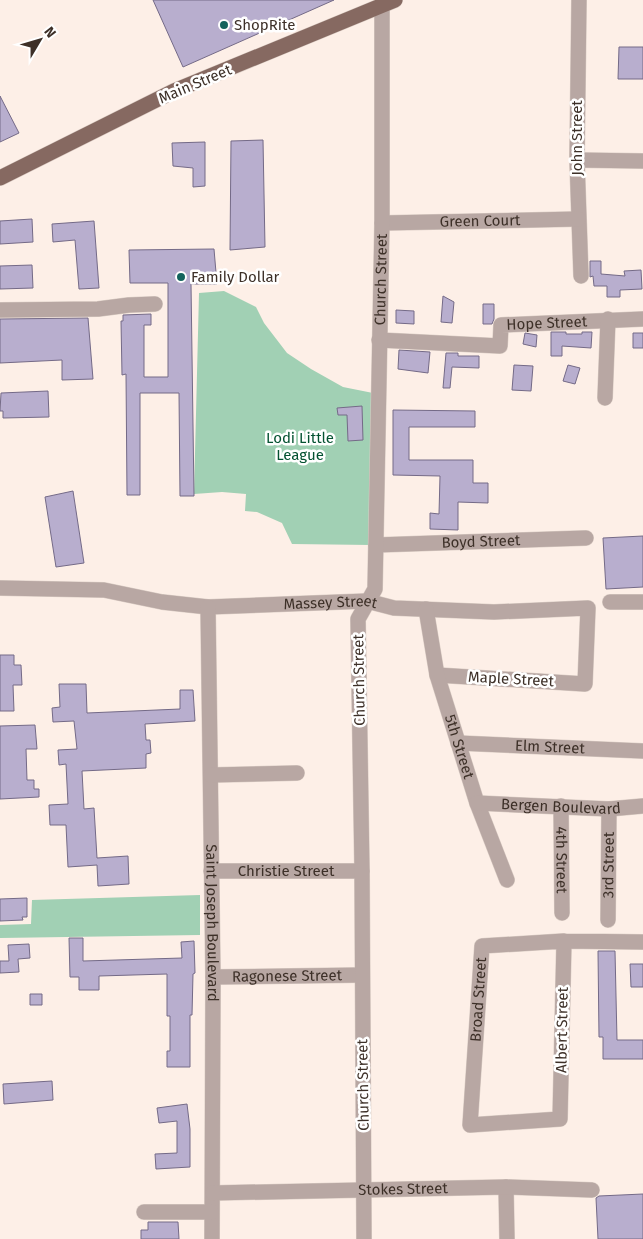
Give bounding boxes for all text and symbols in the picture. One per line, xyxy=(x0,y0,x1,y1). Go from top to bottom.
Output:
north arrow xyxy=(15,15,65,65)
place label: ShopRite xyxy=(234,16,295,34)
marker: ShopRite xyxy=(218,19,230,31)
text: N xyxy=(40,23,59,41)
street label: Main Street xyxy=(156,60,235,107)
street label: John Street xyxy=(568,100,586,176)
street label: Green Court xyxy=(439,211,521,231)
street label: Church Street xyxy=(371,233,391,326)
place label: Family Dollar xyxy=(191,268,280,286)
marker: Family Dollar xyxy=(175,271,187,283)
street label: Hope Street xyxy=(506,312,588,334)
park label: Lodi Little League xyxy=(266,429,334,464)
street label: Boyd Street xyxy=(441,531,521,552)
street label: Massey Street xyxy=(283,591,380,613)
street label: Church Street xyxy=(349,633,369,726)
street label: Maple Street xyxy=(468,668,555,690)
street label: 5th Street xyxy=(441,712,478,782)
street label: Elm Street xyxy=(515,736,586,758)
street label: Bergen Boulevard xyxy=(500,795,622,818)
street label: 4th Street xyxy=(552,826,571,894)
street label: 3rd Street xyxy=(599,831,618,898)
street label: Saint Joseph Boulevard xyxy=(202,844,222,1002)
street label: Christie Street xyxy=(238,862,335,880)
street label: Broad Street xyxy=(467,956,490,1043)
street label: Ragonese Street xyxy=(232,966,343,986)
street label: Albert Street xyxy=(552,986,572,1073)
street label: Church Street xyxy=(353,1038,373,1131)
street label: Stokes Street xyxy=(358,1179,449,1199)

